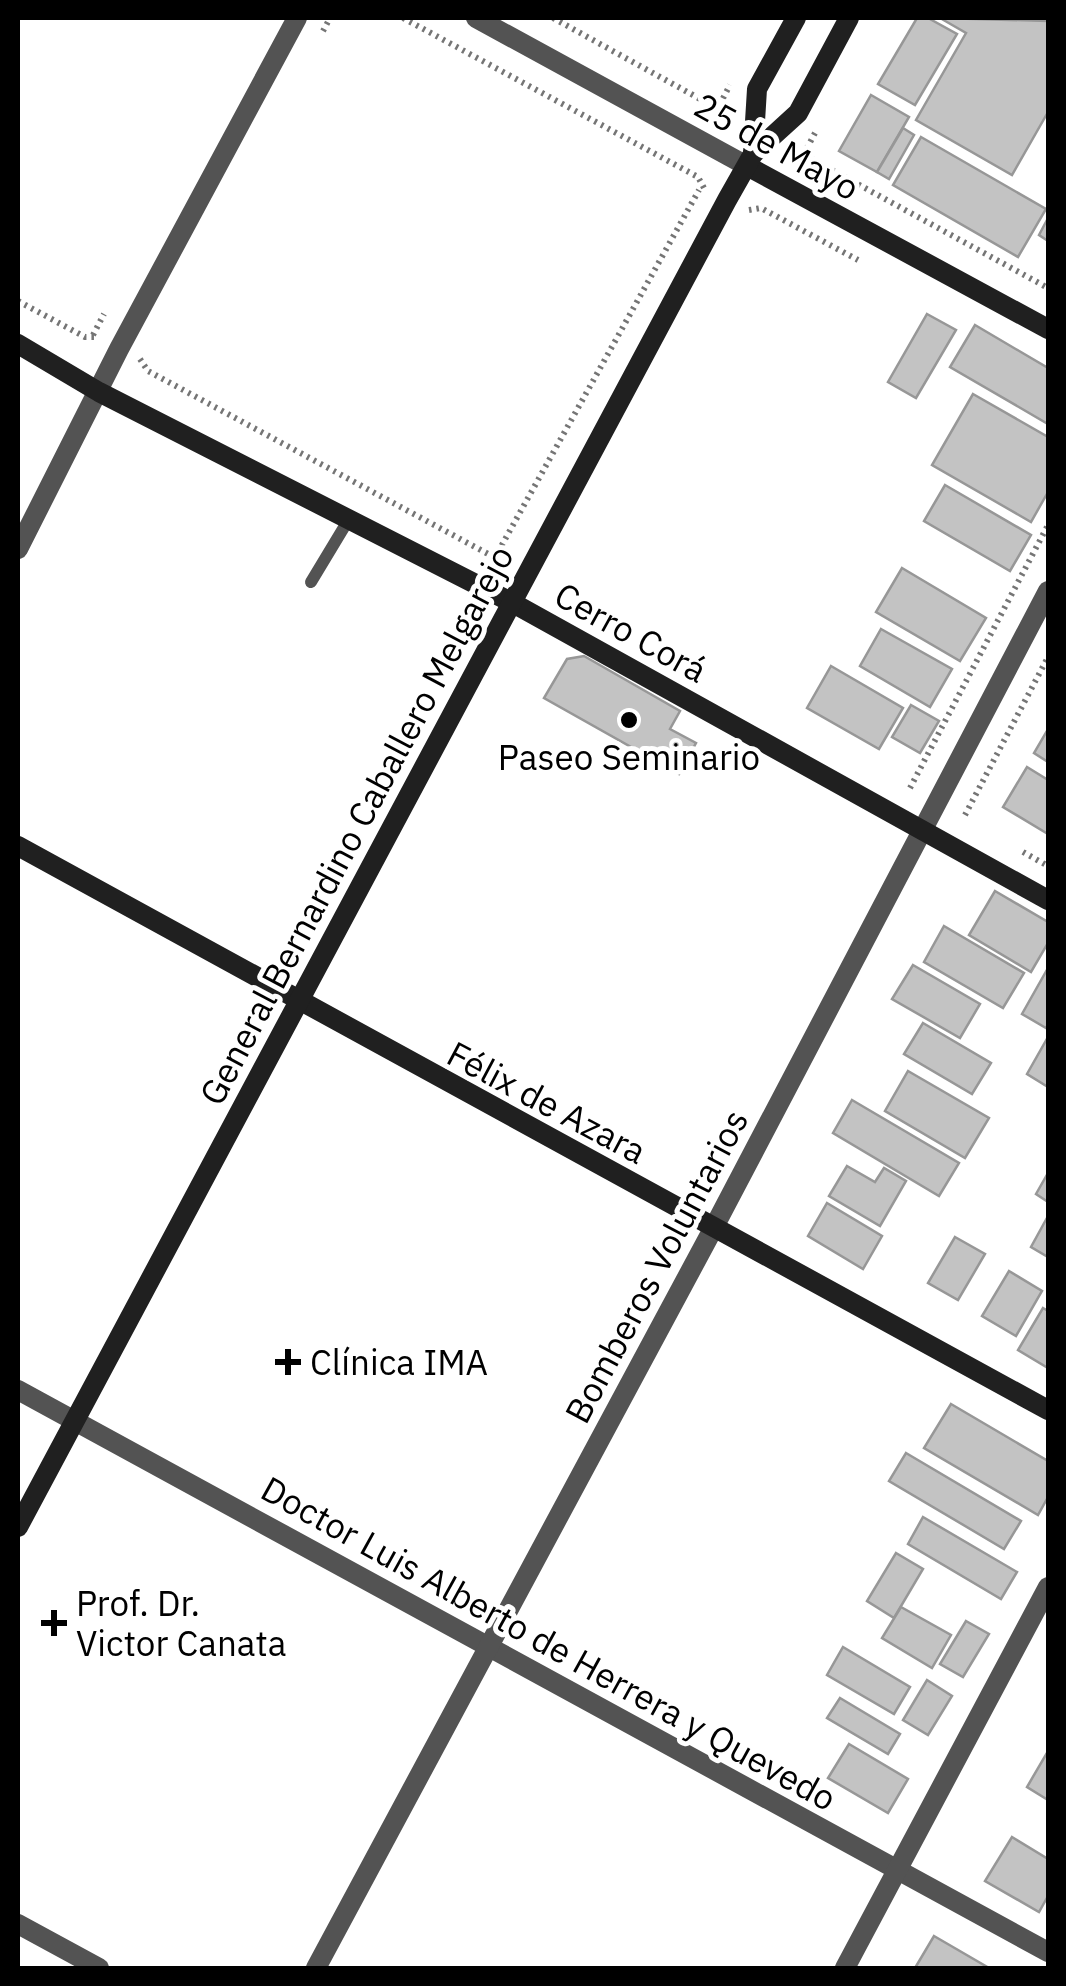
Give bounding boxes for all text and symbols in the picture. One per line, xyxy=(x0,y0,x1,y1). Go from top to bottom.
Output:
street label: 25 de Mayo xyxy=(686,82,868,210)
street label: General Bernardino Caballero Melgarejo xyxy=(188,537,524,1113)
street label: Cerro Corá xyxy=(547,571,715,693)
marker: Paseo Seminario xyxy=(618,709,640,731)
place label: Paseo Seminario xyxy=(498,734,760,780)
street label: Félix de Azara xyxy=(439,1030,655,1174)
street label: Bomberos Voluntarios xyxy=(554,1101,758,1431)
place label: Clínica IMA xyxy=(310,1339,488,1385)
marker: Clínica IMA xyxy=(275,1349,301,1375)
street label: Doctor Luis Alberto de Herrera y Quevedo xyxy=(253,1465,845,1821)
place label: Prof. Dr. Victor Canata xyxy=(76,1580,287,1666)
marker: Prof. Dr. Victor Canata xyxy=(41,1610,67,1636)

